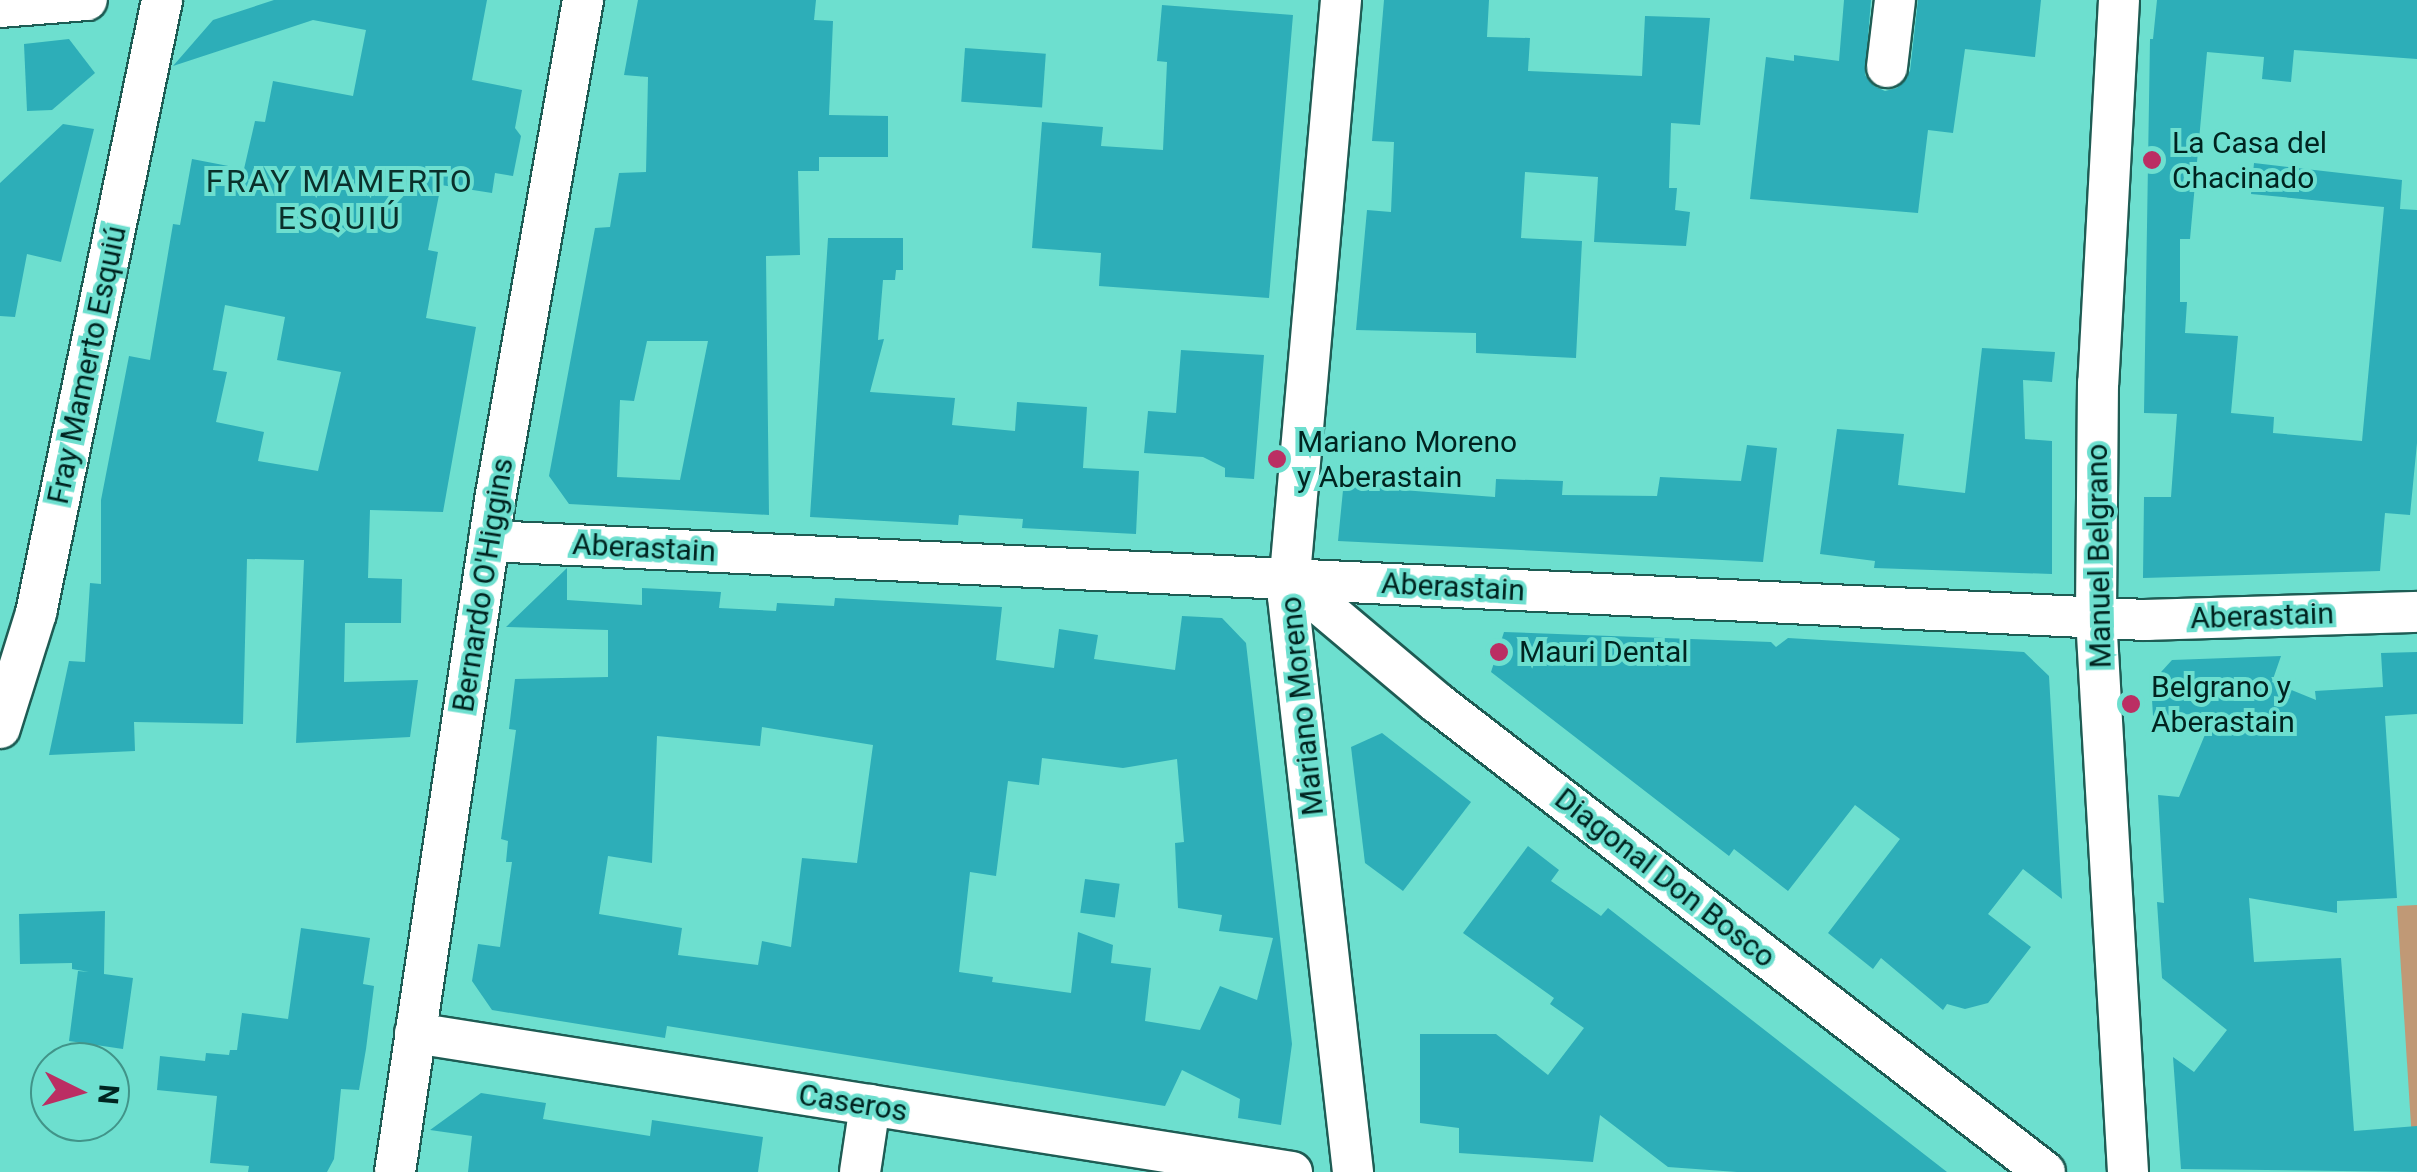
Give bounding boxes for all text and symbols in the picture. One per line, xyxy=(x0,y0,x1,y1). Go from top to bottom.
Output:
place label: La Casa del Chacinado xyxy=(2172,125,2327,196)
marker: La Casa del Chacinado xyxy=(2141,149,2163,171)
district label: FRAY MAMERTO ESQUIÚ xyxy=(206,163,474,238)
street label: Fray Mamerto Esquiú xyxy=(40,223,134,507)
place label: Mariano Moreno y Aberastain xyxy=(1297,424,1517,494)
street label: Manuel Belgrano xyxy=(2079,443,2119,669)
marker: Mariano Moreno y Aberastain xyxy=(1266,448,1288,470)
street label: Bernardo O'Higgins xyxy=(445,455,521,715)
street label: Aberastain xyxy=(571,526,717,570)
street label: Aberastain xyxy=(1380,565,1526,609)
street label: Mariano Moreno xyxy=(1273,595,1331,817)
street label: Aberastain xyxy=(2190,596,2334,636)
place label: Mauri Dental xyxy=(1519,634,1689,670)
marker: Mauri Dental xyxy=(1488,641,1510,663)
place label: Belgrano y Aberastain xyxy=(2151,669,2295,740)
marker: Belgrano y Aberastain xyxy=(2120,693,2142,715)
street label: Diagonal Don Bosco xyxy=(1548,781,1782,975)
north arrow xyxy=(30,1042,130,1142)
street label: Caseros xyxy=(796,1077,910,1129)
text: N xyxy=(91,1083,126,1106)

